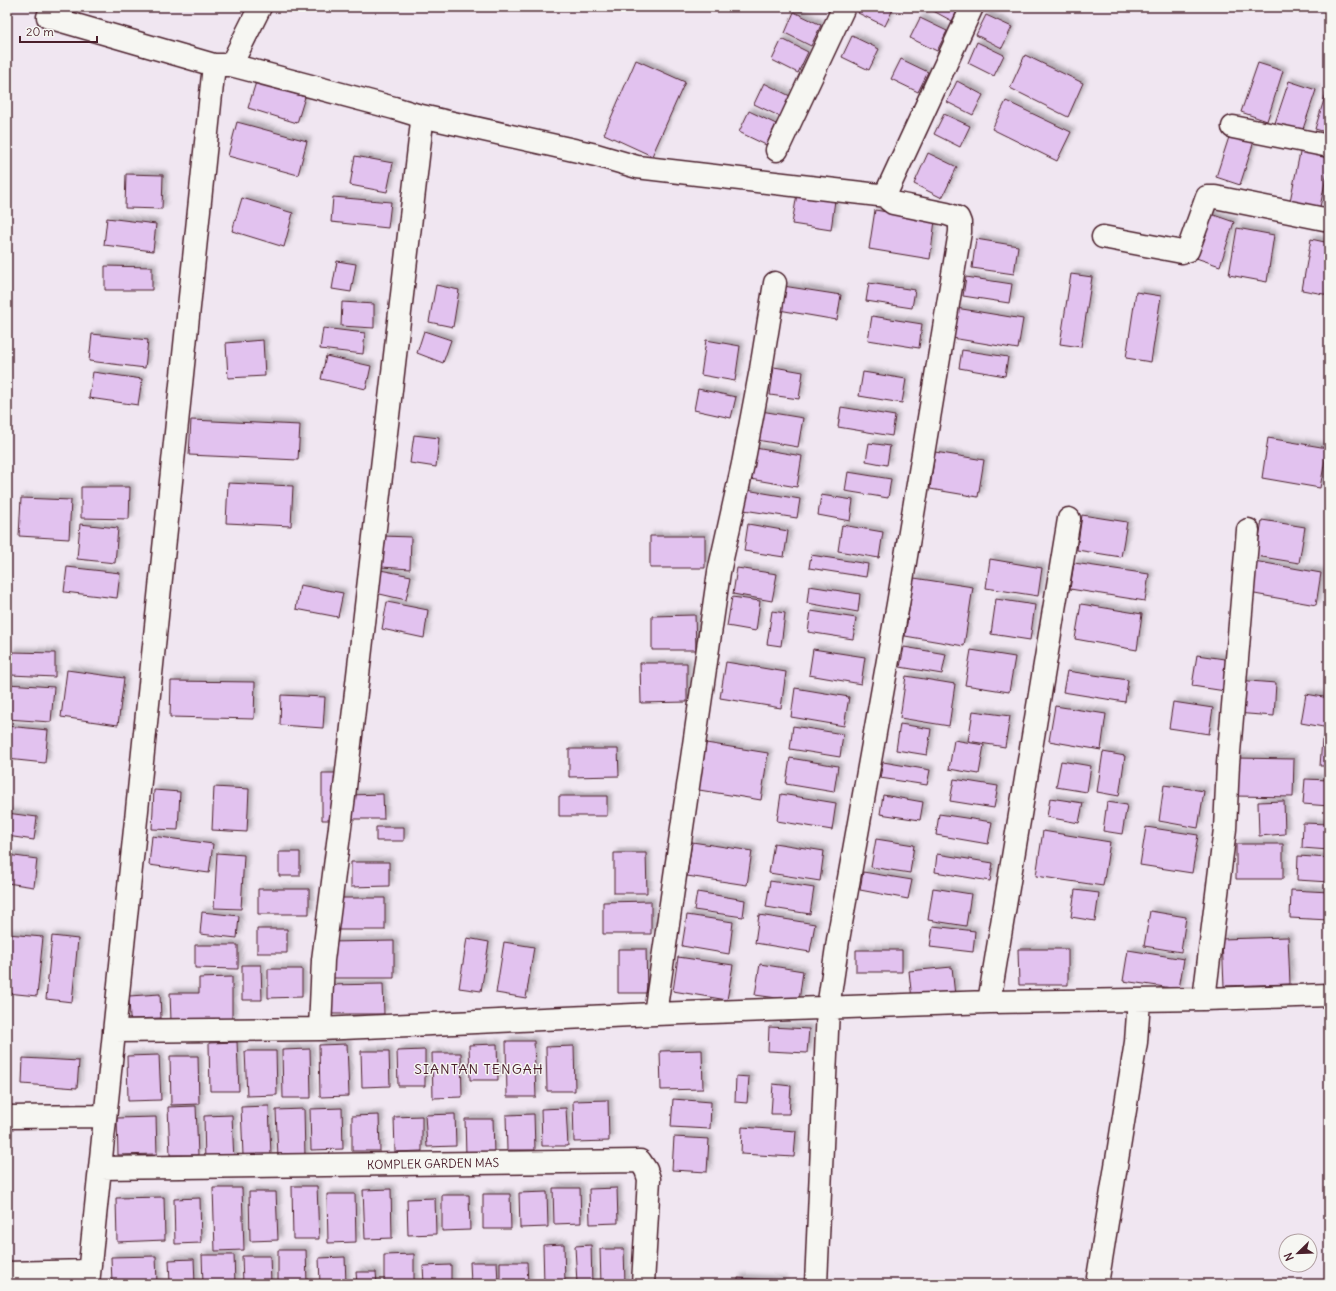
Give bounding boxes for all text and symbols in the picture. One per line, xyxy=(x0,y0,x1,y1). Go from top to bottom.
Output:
scale bar xyxy=(20,18,97,44)
text: 20 m xyxy=(26,24,54,39)
district label: SIANTAN TENGAH xyxy=(414,1060,544,1078)
street label: KOMPLEK GARDEN MAS xyxy=(367,1155,499,1172)
north arrow xyxy=(1278,1233,1318,1273)
text: N xyxy=(1281,1251,1297,1263)

